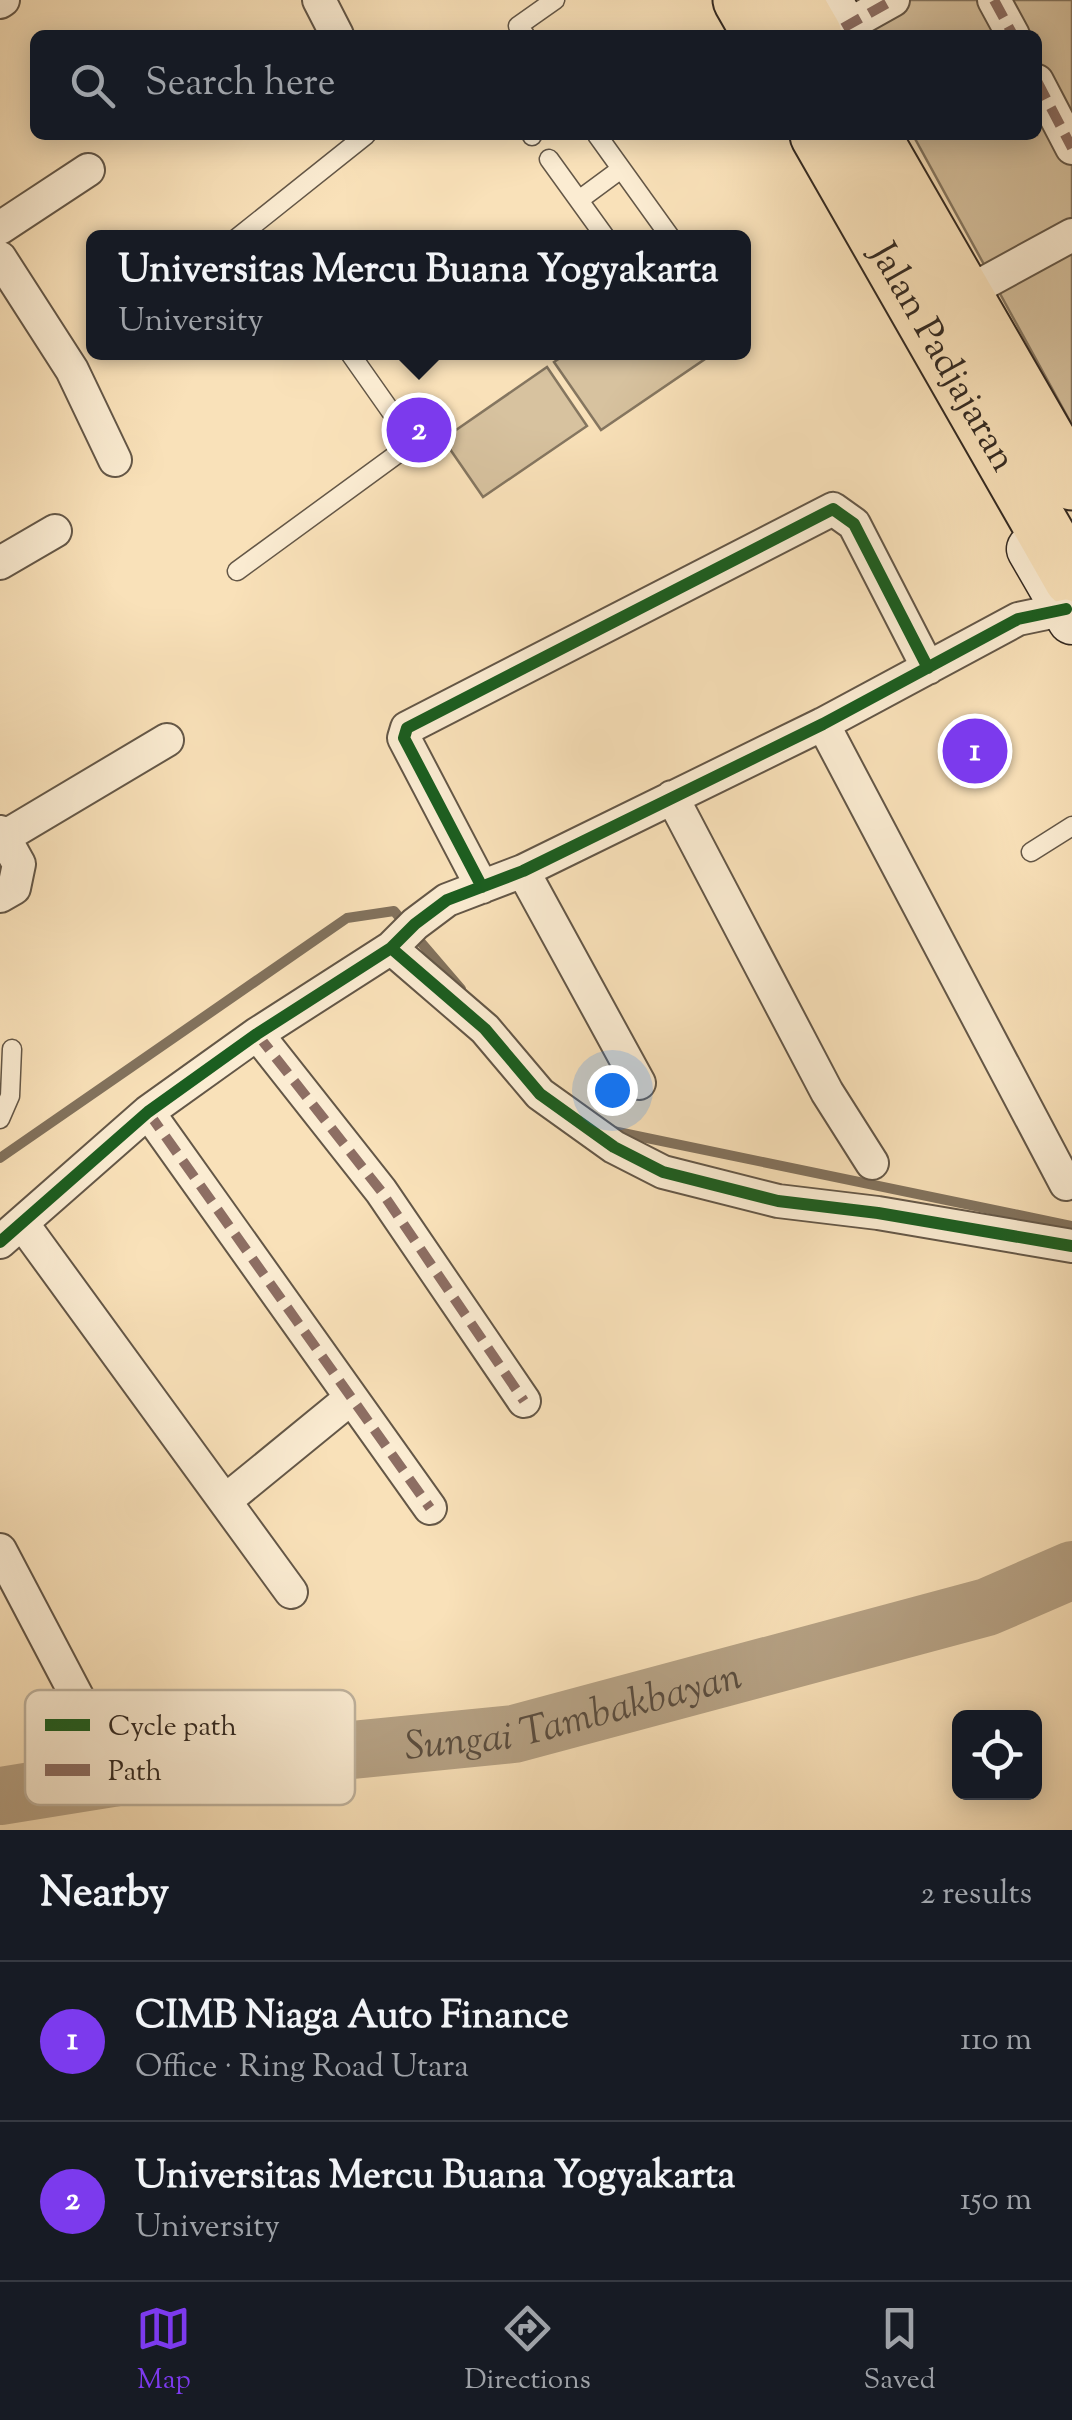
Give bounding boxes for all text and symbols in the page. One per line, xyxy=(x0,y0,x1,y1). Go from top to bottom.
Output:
search box xyxy=(30,30,1042,140)
icon: search xyxy=(65,58,120,113)
text: Search here xyxy=(145,58,336,112)
popup xyxy=(86,230,751,360)
street label: Jalan Padjajaran xyxy=(853,232,1028,483)
text: Universitas Mercu Buana Yogyakarta xyxy=(118,245,719,299)
text: University xyxy=(118,299,263,345)
pin: 2 xyxy=(386,392,452,468)
pin: 1 xyxy=(942,714,1008,788)
your location xyxy=(587,1065,638,1116)
water label: Sungai Tambakbayan xyxy=(402,1650,749,1778)
legend xyxy=(25,1690,355,1805)
text: Cycle path xyxy=(108,1708,237,1748)
map controls xyxy=(952,1710,1042,1800)
button: locate xyxy=(952,1710,1042,1800)
text: Path xyxy=(108,1753,162,1793)
text: Nearby xyxy=(40,1865,169,1925)
text: 2 results xyxy=(920,1872,1032,1918)
text: CIMB Niaga Auto Finance xyxy=(135,1991,569,2045)
text: 1 xyxy=(67,2018,78,2064)
text: 110 m xyxy=(960,2018,1032,2064)
text: Office · Ring Road Utara xyxy=(135,2045,469,2091)
text: Universitas Mercu Buana Yogyakarta xyxy=(135,2151,735,2205)
text: 2 xyxy=(65,2178,80,2224)
text: 150 m xyxy=(960,2178,1032,2224)
text: University xyxy=(135,2205,280,2251)
tab: Map xyxy=(136,2301,191,2401)
tab: Directions xyxy=(464,2301,591,2401)
tab: Saved xyxy=(864,2301,936,2401)

